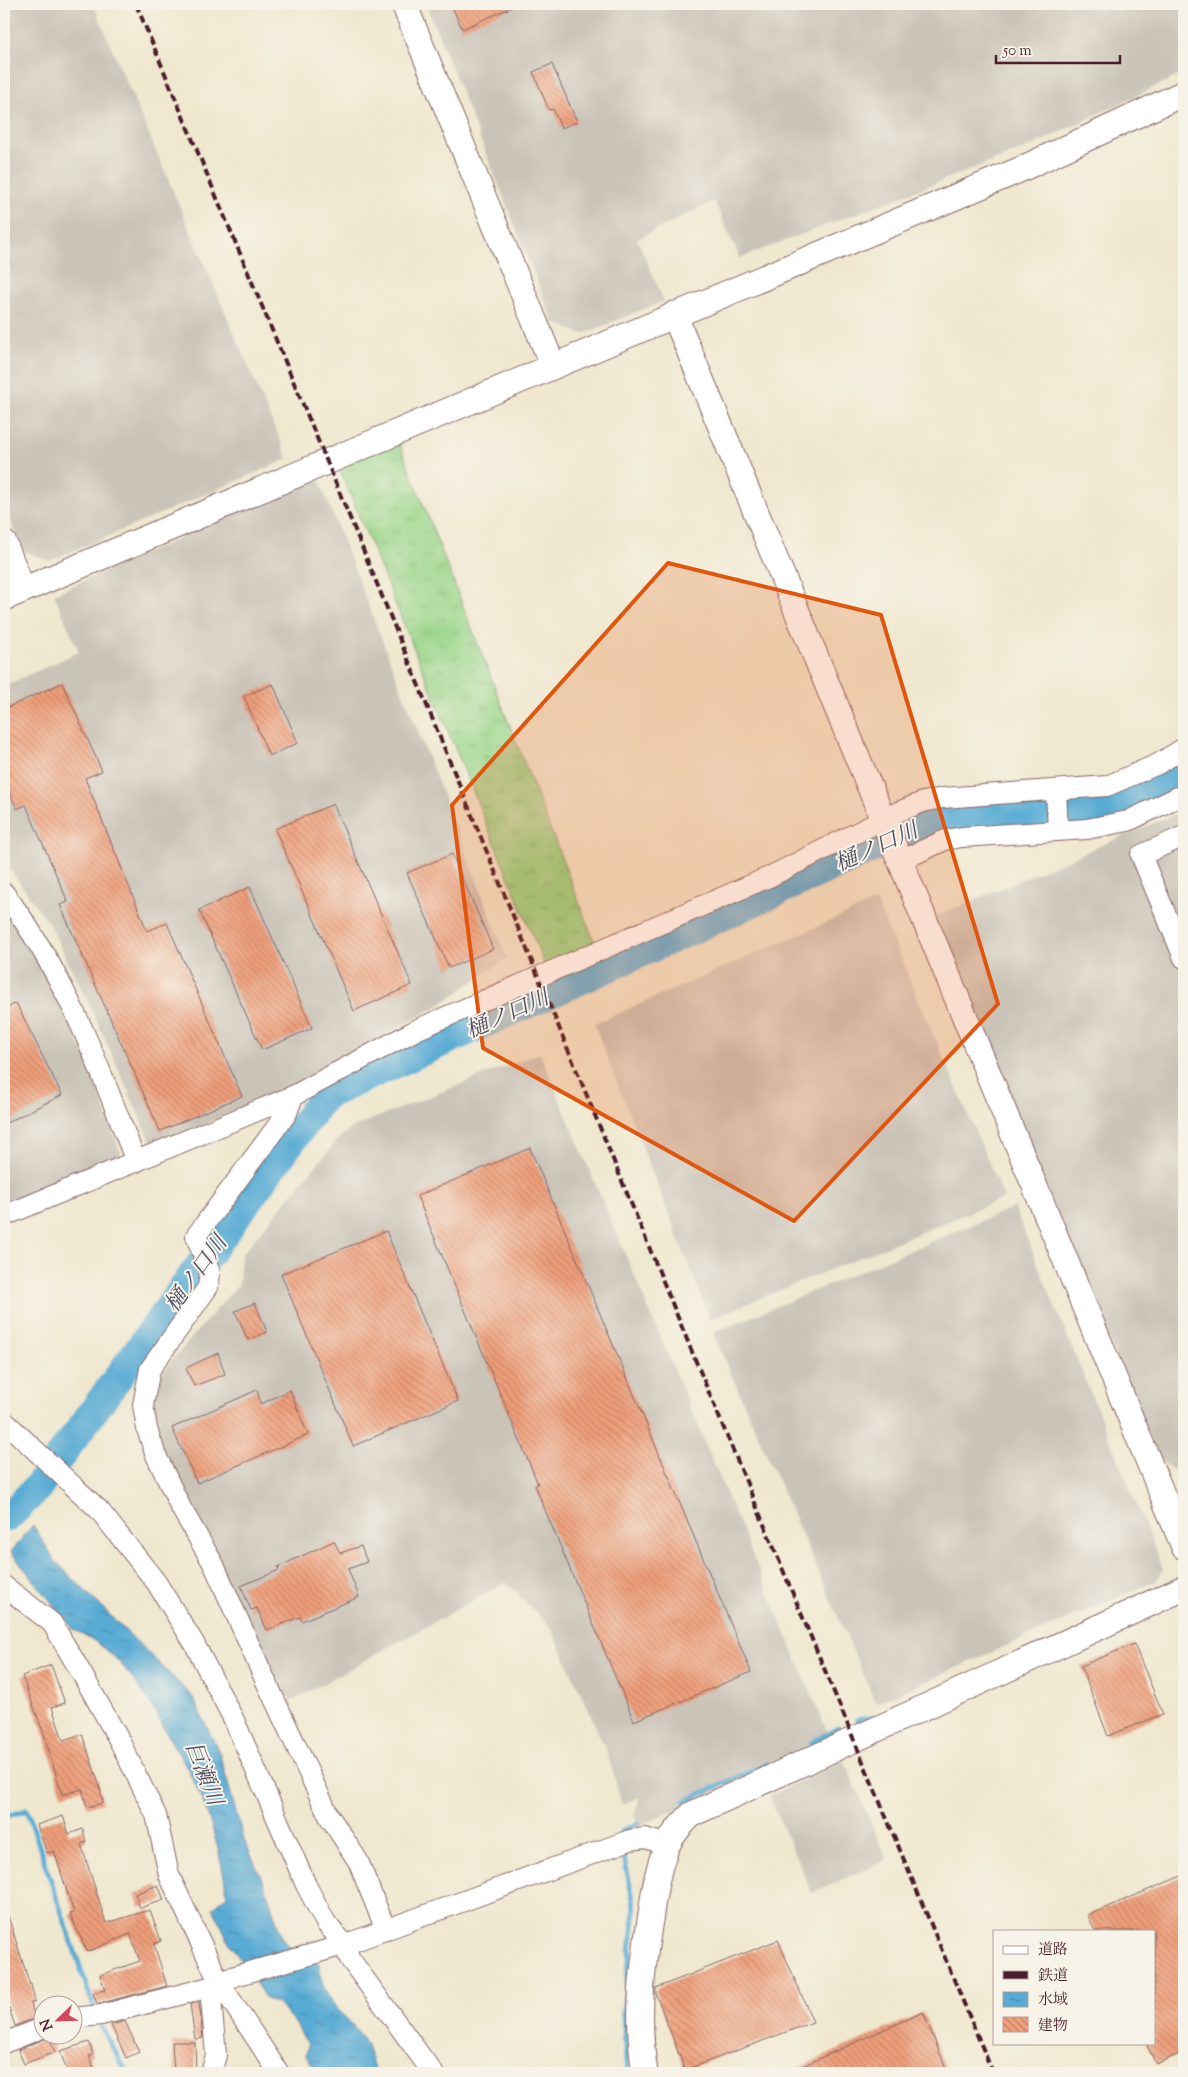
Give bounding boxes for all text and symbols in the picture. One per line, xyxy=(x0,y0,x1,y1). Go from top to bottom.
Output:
scale bar xyxy=(996,32,1119,64)
text: 50 m xyxy=(1002,41,1032,62)
water label: 樋ノ口川 xyxy=(831,815,926,881)
water label: 樋ノ口川 xyxy=(462,982,557,1048)
water label: 樋ノ口川 xyxy=(159,1228,237,1320)
water label: 巨瀬川 xyxy=(175,1738,230,1812)
legend xyxy=(993,1930,1156,2044)
text: 道路 xyxy=(1038,1940,1068,1961)
text: 鉄道 xyxy=(1038,1966,1068,1987)
text: 水域 xyxy=(1038,1990,1068,2011)
north arrow xyxy=(32,1994,82,2044)
text: N xyxy=(36,2015,59,2033)
text: 建物 xyxy=(1038,2016,1068,2037)

